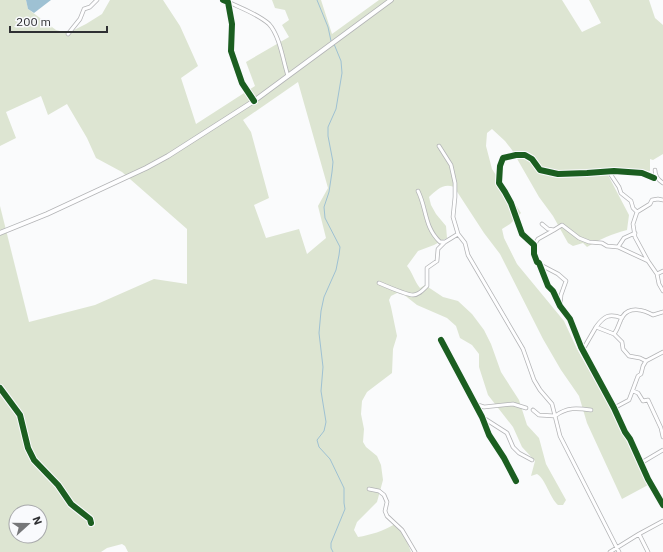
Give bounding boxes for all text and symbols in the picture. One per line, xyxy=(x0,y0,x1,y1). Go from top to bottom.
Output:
scale bar xyxy=(10,8,107,34)
text: 200 m xyxy=(16,14,51,29)
north arrow xyxy=(8,504,48,544)
text: N xyxy=(29,514,45,527)

